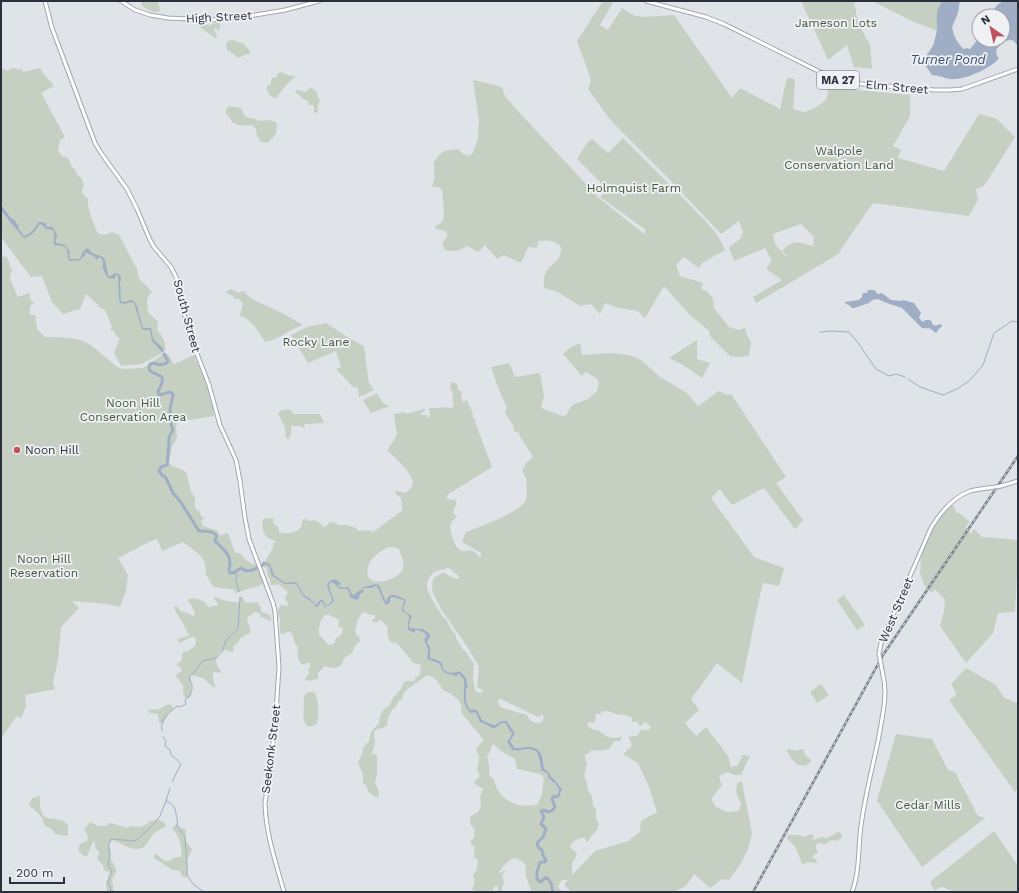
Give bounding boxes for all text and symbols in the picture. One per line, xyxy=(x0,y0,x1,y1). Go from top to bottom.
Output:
street label: High Street xyxy=(186,8,252,26)
north arrow xyxy=(971,8,1011,48)
text: N xyxy=(979,12,993,28)
park label: Jameson Lots xyxy=(795,16,877,30)
water label: Turner Pond xyxy=(910,52,987,67)
road number: MA 27 xyxy=(817,71,859,89)
street label: Elm Street xyxy=(865,77,929,97)
park label: Walpole Conservation Land xyxy=(784,144,894,172)
park label: Holmquist Farm xyxy=(587,181,681,195)
street label: South Street xyxy=(171,278,203,354)
park label: Rocky Lane xyxy=(283,335,349,349)
park label: Noon Hill Conservation Area xyxy=(80,396,186,424)
place label: Noon Hill xyxy=(25,443,79,457)
marker: Noon Hill xyxy=(12,445,22,455)
park label: Noon Hill Reservation xyxy=(10,552,78,580)
street label: West Street xyxy=(876,575,916,645)
street label: Seekonk Street xyxy=(259,704,283,794)
park label: Cedar Mills xyxy=(895,798,961,812)
scale bar xyxy=(10,859,64,885)
text: 200 m xyxy=(16,866,53,880)

